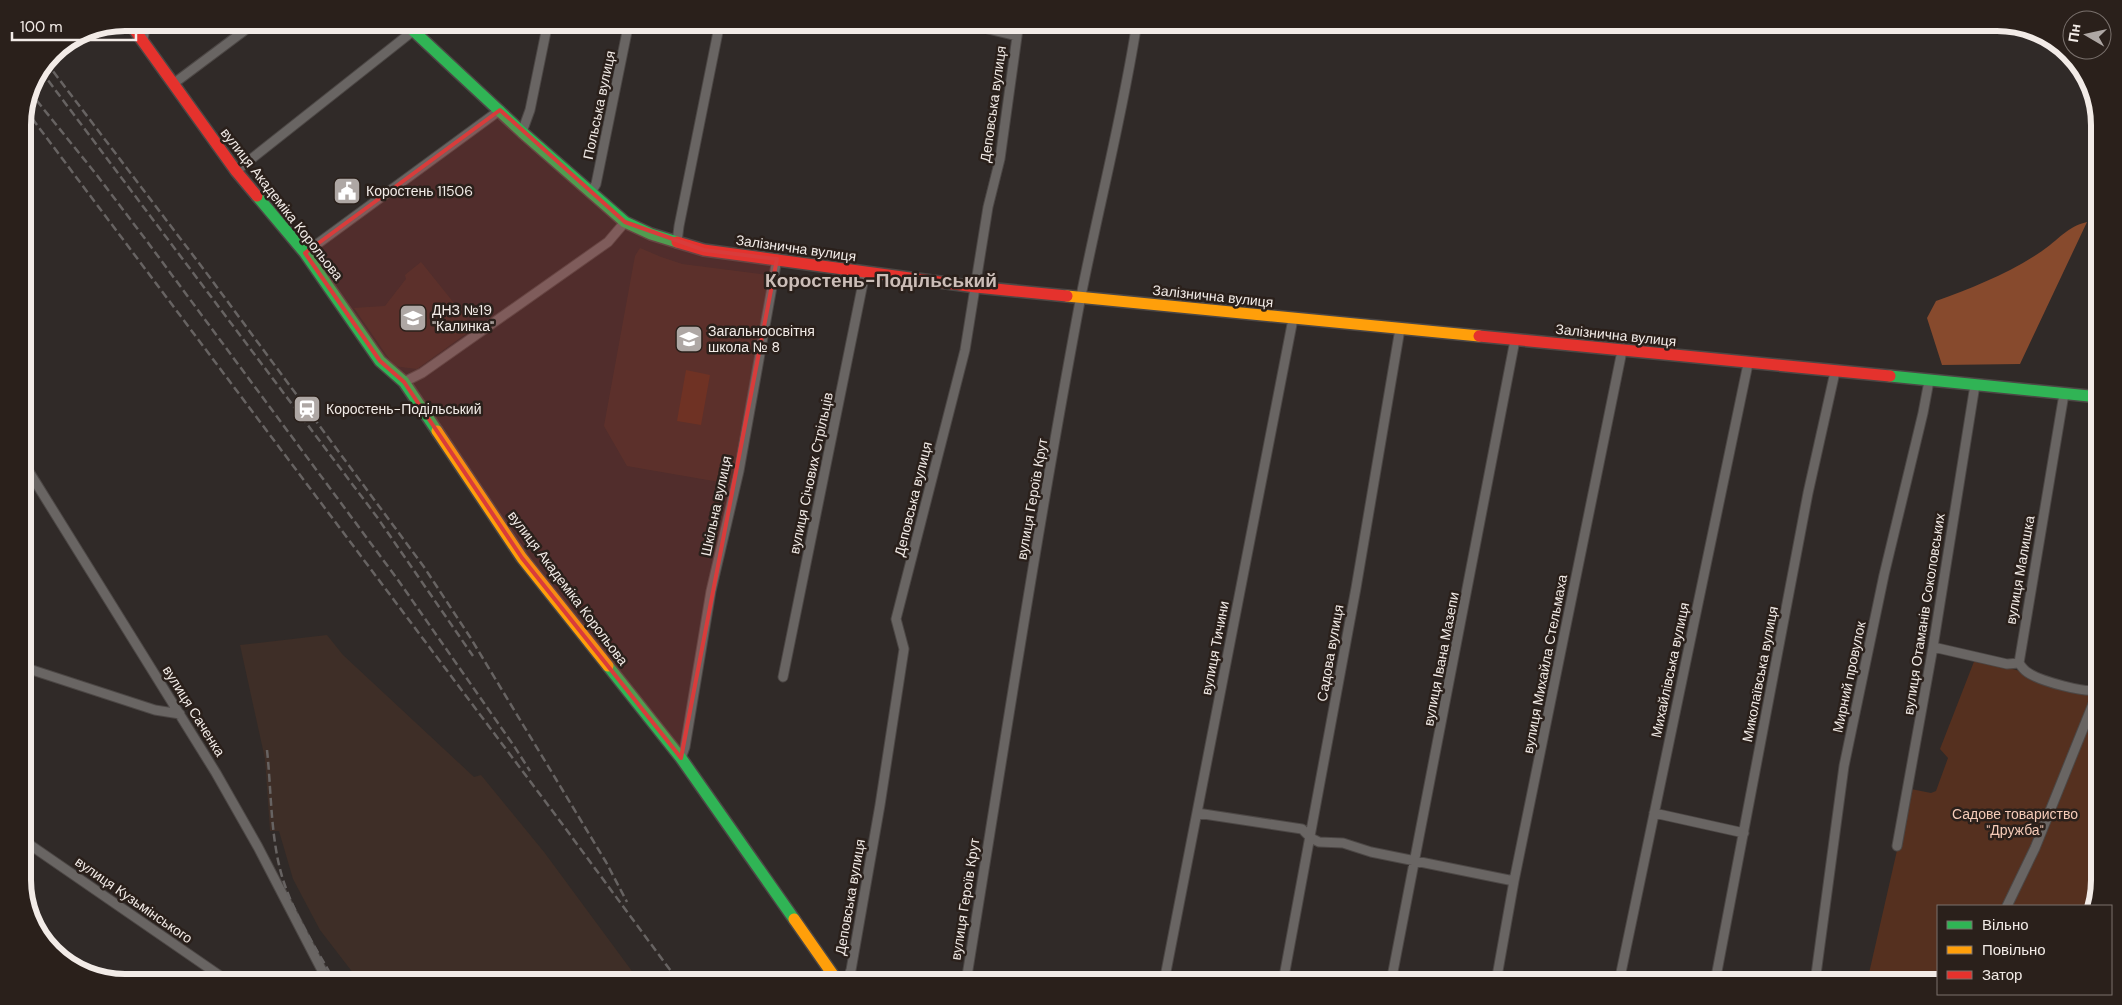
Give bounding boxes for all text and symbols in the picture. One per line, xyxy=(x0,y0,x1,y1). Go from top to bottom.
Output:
scale bar xyxy=(12,10,136,42)
north arrow xyxy=(2062,10,2112,60)
text: 100 m xyxy=(20,17,63,37)
text: Пн xyxy=(2064,22,2084,44)
street label: Деповська вулиця xyxy=(976,45,1010,163)
street label: Польська вулиця xyxy=(579,49,619,161)
street label: вулиця Академіка Корольова xyxy=(217,124,347,284)
public building icon: Коростень 11506 xyxy=(332,176,362,206)
place label: Коростень 11506 xyxy=(366,182,473,200)
street label: Залізнична вулиця xyxy=(735,231,857,265)
district label: Коростень-Подільський xyxy=(765,268,997,293)
street label: Залізнична вулиця xyxy=(1152,281,1274,311)
place label: ДНЗ №19 "Калинка" xyxy=(432,301,494,335)
school or university icon: ДНЗ №19 "Калинка" xyxy=(398,303,428,333)
street label: Залізнична вулиця xyxy=(1555,320,1677,350)
place label: Загальноосвітня школа № 8 xyxy=(708,322,815,356)
school or university icon: Загальноосвітня школа № 8 xyxy=(674,324,704,354)
street label: вулиця Січових Стрільців xyxy=(785,390,837,556)
station icon: Коростень-Подільський xyxy=(292,394,322,424)
place label: Коростень-Подільський xyxy=(326,400,482,418)
street label: вулиця Героїв Крут xyxy=(1012,436,1052,561)
street label: Деповська вулиця xyxy=(890,440,936,558)
street label: Шкільна вулиця xyxy=(697,454,735,558)
street label: вулиця Академіка Корольова xyxy=(504,507,632,669)
street label: вулиця Отаманів Соколовських xyxy=(1899,512,1949,716)
street label: вулиця Малишка xyxy=(2002,514,2038,626)
street label: вулиця Михайла Стельмаха xyxy=(1519,573,1571,755)
street label: вулиця Івана Мазепи xyxy=(1419,590,1463,728)
street label: вулиця Тичини xyxy=(1197,599,1233,697)
street label: Михайлівська вулиця xyxy=(1647,601,1693,739)
street label: Садова вулиця xyxy=(1313,603,1347,703)
street label: Миколаївська вулиця xyxy=(1738,605,1782,743)
street label: Мирний провулок xyxy=(1828,619,1870,734)
street label: вулиця Саченка xyxy=(159,662,229,760)
park label: Садове товариство "Дружба" xyxy=(1952,805,2078,839)
street label: вулиця Героїв Крут xyxy=(946,836,984,961)
street label: Деповська вулиця xyxy=(831,838,869,956)
street label: вулиця Кузьмінського xyxy=(72,853,196,947)
legend xyxy=(1937,905,2112,995)
text: Вільно xyxy=(1982,915,2029,935)
text: Повільно xyxy=(1982,940,2046,960)
text: Затор xyxy=(1982,965,2022,985)

